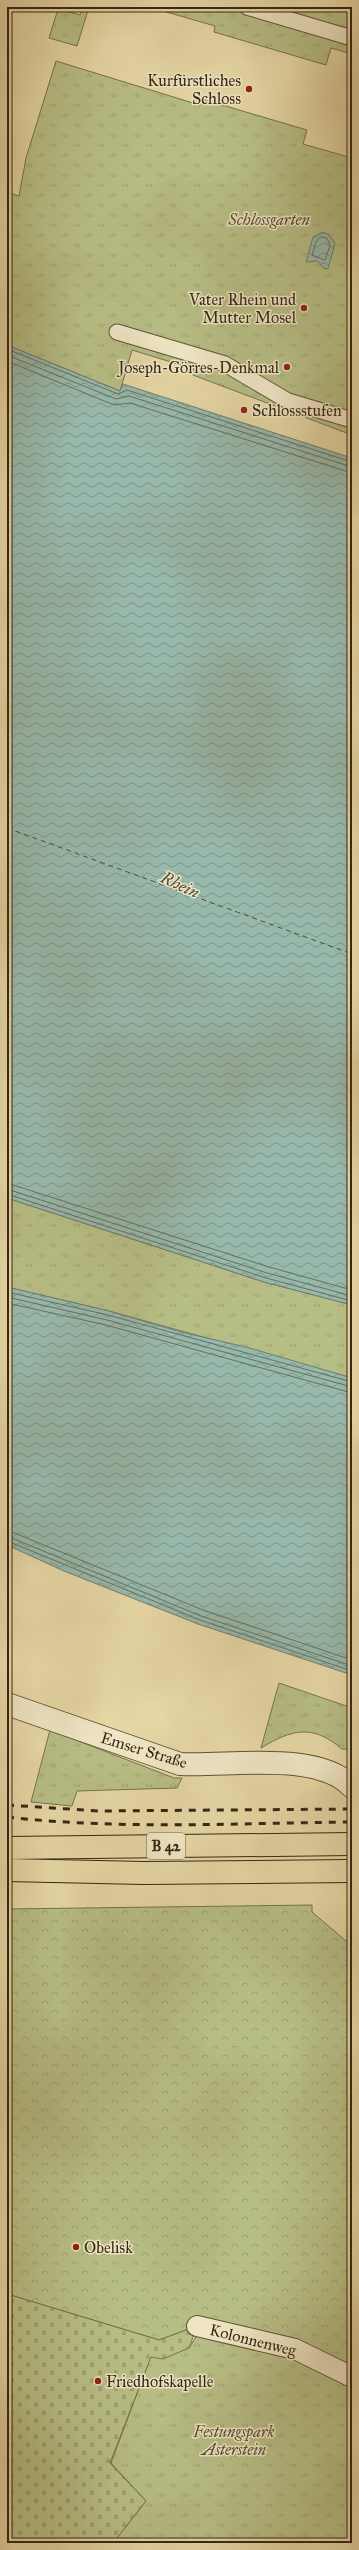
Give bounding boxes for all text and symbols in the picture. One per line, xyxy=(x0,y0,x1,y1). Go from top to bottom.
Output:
place label: Kurfürstliches Schloss xyxy=(147,71,241,108)
marker: Kurfürstliches Schloss xyxy=(244,84,254,94)
park label: Schlossgarten xyxy=(227,210,310,229)
place label: Vater Rhein und Mutter Mosel xyxy=(188,290,297,327)
marker: Vater Rhein und Mutter Mosel xyxy=(299,303,309,313)
place label: Joseph-Görres-Denkmal xyxy=(116,358,280,378)
marker: Joseph-Görres-Denkmal xyxy=(282,362,292,372)
place label: Schlossstufen xyxy=(252,401,342,420)
marker: Schlossstufen xyxy=(239,405,249,415)
water label: Rhein xyxy=(156,866,203,903)
street label: Emser Straße xyxy=(98,1728,190,1772)
road number: B 42 xyxy=(147,1833,185,1859)
place label: Obelisk xyxy=(84,2238,133,2257)
marker: Obelisk xyxy=(71,2242,81,2252)
street label: Kolonnenweg xyxy=(207,2320,299,2361)
place label: Friedhofskapelle xyxy=(106,2372,214,2391)
marker: Friedhofskapelle xyxy=(93,2376,103,2386)
park label: Festungspark Asterstein xyxy=(192,2422,275,2459)

